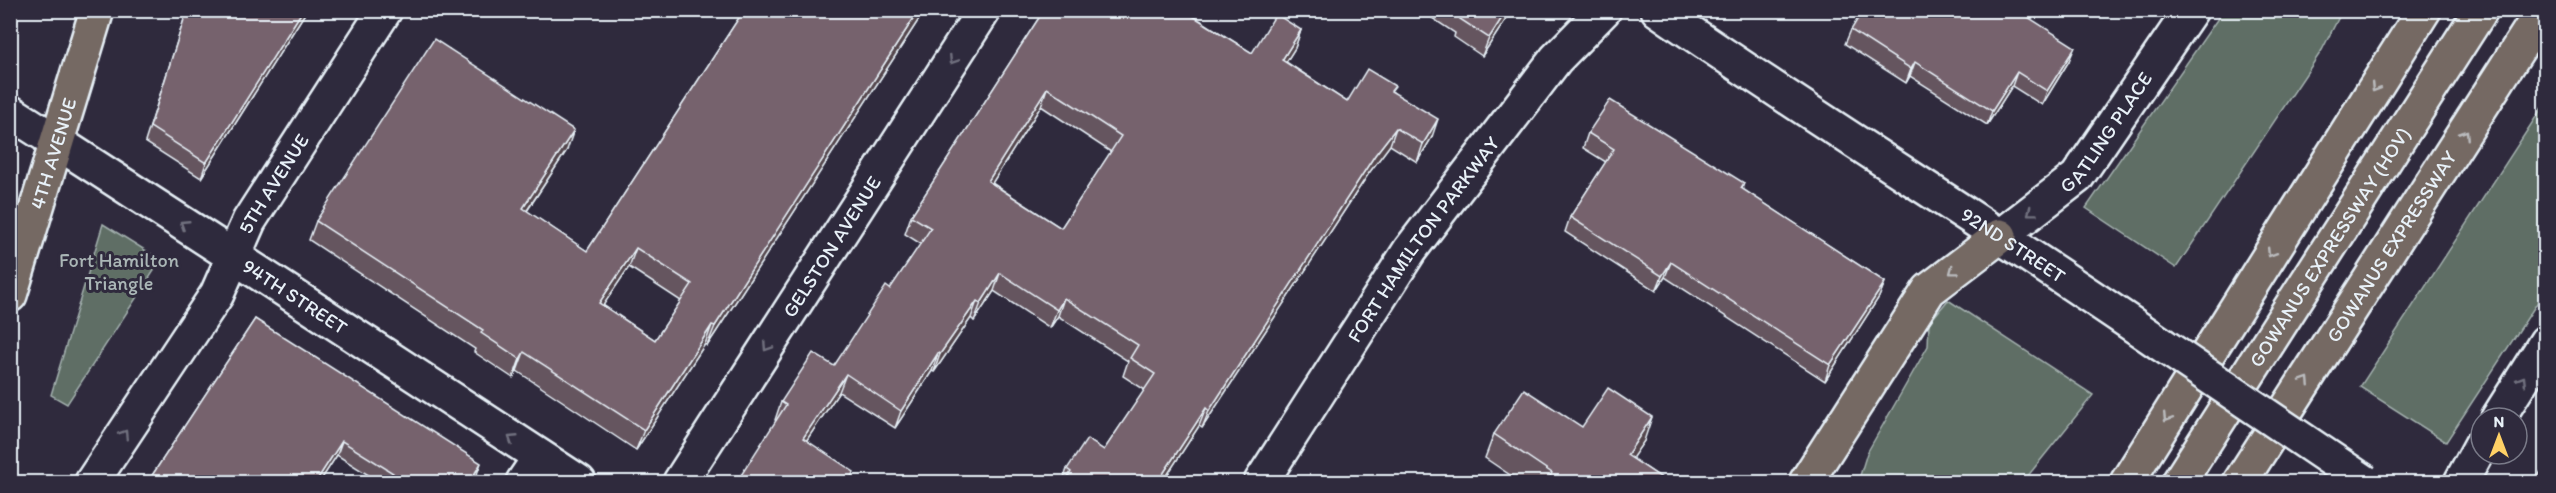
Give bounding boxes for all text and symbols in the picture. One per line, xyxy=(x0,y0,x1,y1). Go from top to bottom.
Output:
one-way arrow xyxy=(948,54,960,64)
street label: GATLING PLACE xyxy=(2055,67,2157,198)
one-way arrow xyxy=(2371,82,2383,92)
street label: 4TH AVENUE xyxy=(25,95,82,212)
street label: GOWANUS EXPRESSWAY (HOV) xyxy=(2244,123,2418,371)
street label: 5TH AVENUE xyxy=(233,129,314,237)
one-way arrow xyxy=(2457,129,2468,140)
street label: FORT HAMILTON PARKWAY xyxy=(1342,131,1505,347)
street label: GOWANUS EXPRESSWAY xyxy=(2321,147,2463,347)
street label: GELSTON AVENUE xyxy=(777,171,886,322)
street label: 92ND STREET xyxy=(1957,202,2070,288)
one-way arrow xyxy=(2027,205,2038,216)
one-way arrow xyxy=(180,220,191,231)
one-way arrow xyxy=(2267,247,2279,257)
park label: Fort Hamilton Triangle xyxy=(59,248,179,295)
street label: 94TH STREET xyxy=(238,253,352,339)
one-way arrow xyxy=(1949,264,1960,275)
one-way arrow xyxy=(763,341,775,351)
one-way arrow xyxy=(2298,376,2309,387)
one-way arrow xyxy=(2514,376,2526,386)
north arrow xyxy=(2469,406,2529,466)
one-way arrow xyxy=(2163,412,2175,422)
text: N xyxy=(2494,412,2504,431)
one-way arrow xyxy=(117,429,128,440)
one-way arrow xyxy=(508,435,519,446)

